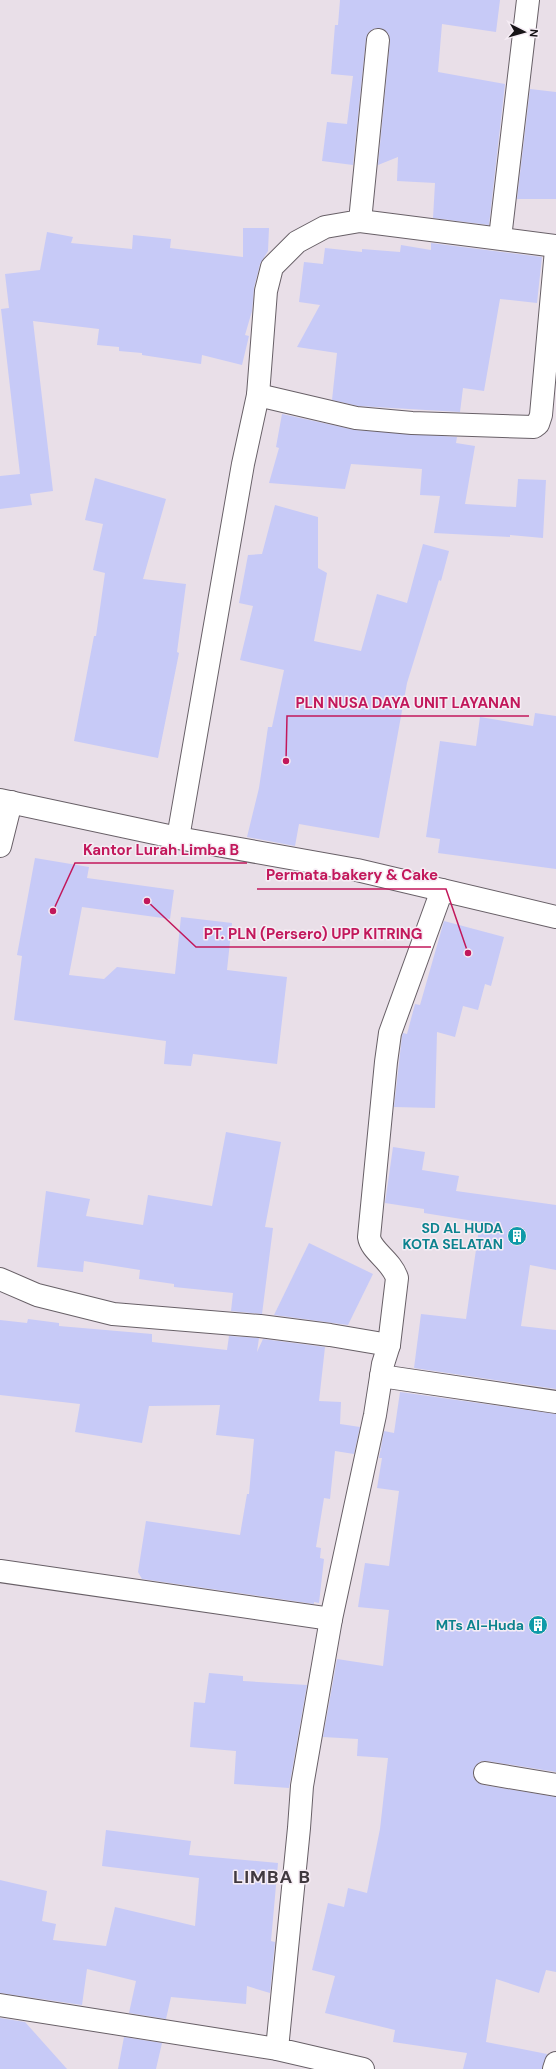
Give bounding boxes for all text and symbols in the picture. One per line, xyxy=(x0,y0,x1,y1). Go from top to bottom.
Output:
north arrow xyxy=(504,12,544,52)
text: N xyxy=(527,28,541,38)
callout: PLN NUSA DAYA UNIT LAYANAN xyxy=(287,689,529,716)
text: PLN NUSA DAYA UNIT LAYANAN xyxy=(295,693,521,713)
callout: Kantor Lurah Limba B xyxy=(75,836,247,863)
text: Kantor Lurah Limba B xyxy=(83,840,239,860)
callout: Permata bakery & Cake xyxy=(257,862,446,889)
text: Permata bakery & Cake xyxy=(266,865,438,885)
callout: PT. PLN (Persero) UPP KITRING xyxy=(196,920,431,947)
text: PT. PLN (Persero) UPP KITRING xyxy=(204,924,422,944)
place label: SD AL HUDA KOTA SELATAN xyxy=(403,1219,503,1253)
building icon: SD AL HUDA KOTA SELATAN xyxy=(506,1225,528,1247)
building icon: MTs Al-Huda xyxy=(527,1614,549,1636)
place label: MTs Al-Huda xyxy=(436,1616,524,1634)
district label: LIMBA B xyxy=(233,1865,311,1889)

